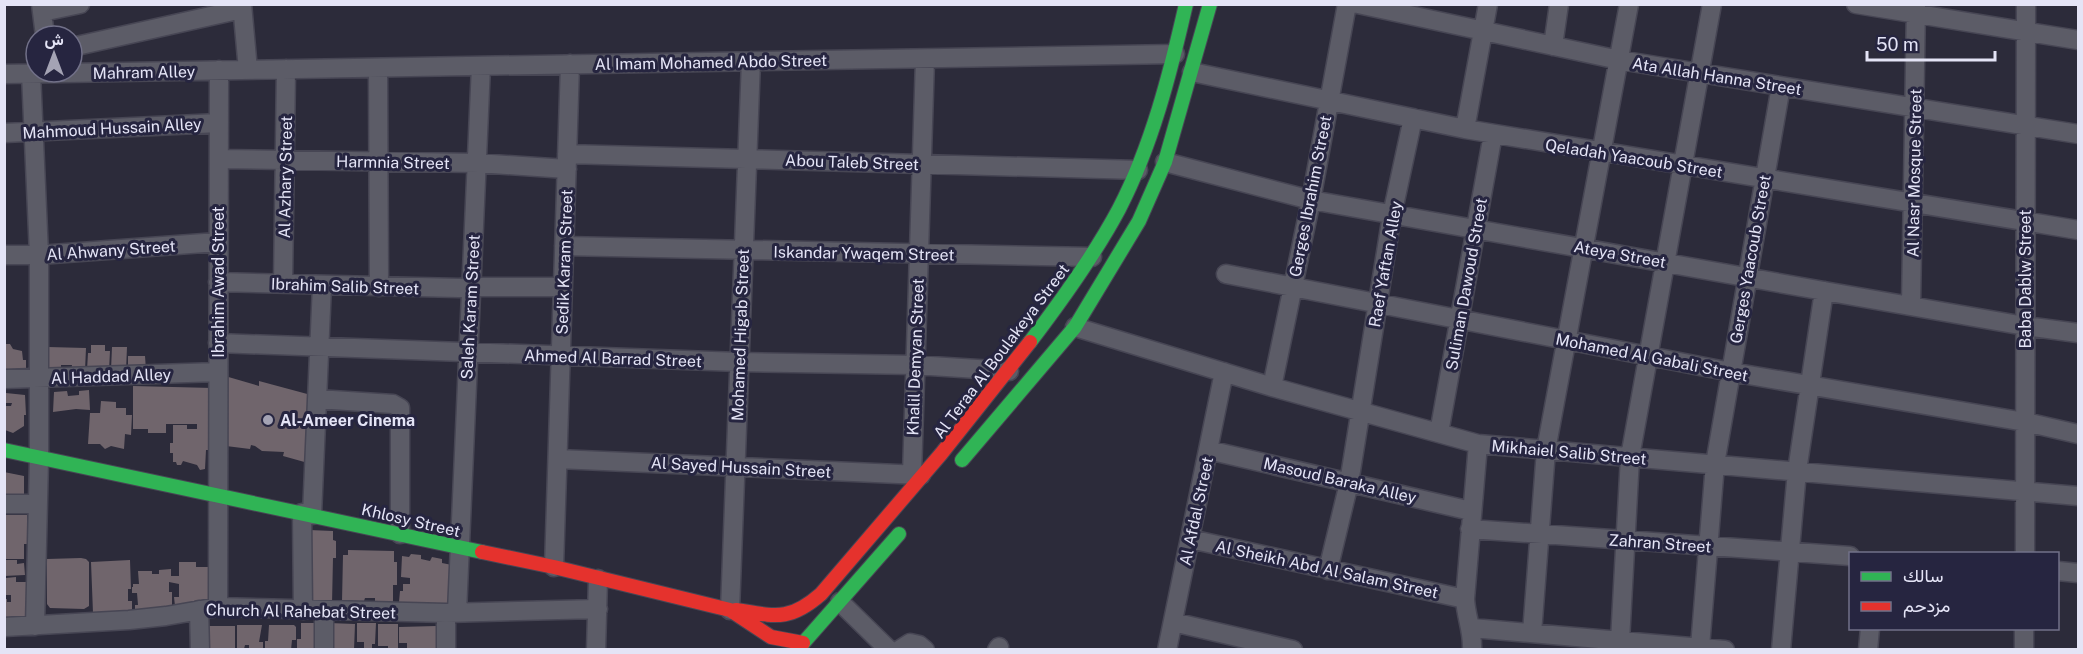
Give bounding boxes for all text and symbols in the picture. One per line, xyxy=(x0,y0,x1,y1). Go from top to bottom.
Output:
north arrow xyxy=(24,24,84,84)
scale bar xyxy=(1867,24,1994,62)
text: ش xyxy=(44,30,64,49)
text: 50 m xyxy=(1876,34,1919,55)
street label: Al Imam Mohamed Abdo Street xyxy=(595,51,827,74)
street label: Ata Allah Hanna Street xyxy=(1631,54,1803,99)
street label: Mahram Alley xyxy=(93,62,196,83)
street label: Al Nasr Mosque Street xyxy=(1904,89,1925,257)
street label: Mahmoud Hussain Alley xyxy=(22,114,203,143)
street label: Gerges Ibrahim Street xyxy=(1286,114,1335,278)
street label: Al Azhary Street xyxy=(275,115,296,239)
street label: Qeladah Yaacoub Street xyxy=(1544,135,1724,182)
street label: Abou Taleb Street xyxy=(785,151,919,174)
street label: Harmnia Street xyxy=(336,152,450,173)
street label: Gerges Yaacoub Street xyxy=(1726,173,1775,345)
street label: Sedik Karam Street xyxy=(552,189,577,335)
street label: Suliman Dawoud Street xyxy=(1442,196,1491,372)
street label: Raef Yaftan Alley xyxy=(1365,199,1406,329)
street label: Ibrahim Awad Street xyxy=(209,206,228,358)
street label: Baba Dablw Street xyxy=(2016,210,2035,348)
street label: Saleh Karam Street xyxy=(457,234,484,380)
street label: Al Ahwany Street xyxy=(46,236,176,264)
street label: Ateya Street xyxy=(1572,237,1668,272)
street label: Iskandar Ywaqem Street xyxy=(773,242,955,265)
street label: Mohamed Higab Street xyxy=(728,249,753,421)
street label: Al Teraa Al Boulakeya Street xyxy=(930,260,1073,442)
street label: Ibrahim Salib Street xyxy=(271,274,419,299)
street label: Khalil Demyan Street xyxy=(903,278,928,436)
street label: Mohamed Al Gabali Street xyxy=(1554,329,1750,385)
street label: Ahmed Al Barrad Street xyxy=(524,346,702,371)
street label: Al Haddad Alley xyxy=(50,365,172,388)
place label: Al-Ameer Cinema xyxy=(280,411,415,430)
marker: Al-Ameer Cinema xyxy=(261,413,275,427)
street label: Mikhaiel Salib Street xyxy=(1491,436,1647,469)
street label: Al Sayed Hussain Street xyxy=(650,453,832,482)
street label: Masoud Baraka Alley xyxy=(1261,454,1419,507)
street label: Al Afdal Street xyxy=(1176,455,1217,567)
street label: Khlosy Street xyxy=(360,500,462,541)
street label: Zahran Street xyxy=(1608,530,1712,557)
street label: Al Sheikh Abd Al Salam Street xyxy=(1214,537,1440,602)
legend xyxy=(1849,552,2059,630)
text: سالك xyxy=(1903,565,1943,586)
text: مزدحم xyxy=(1903,595,1950,618)
street label: Church Al Rahebat Street xyxy=(206,600,396,623)

